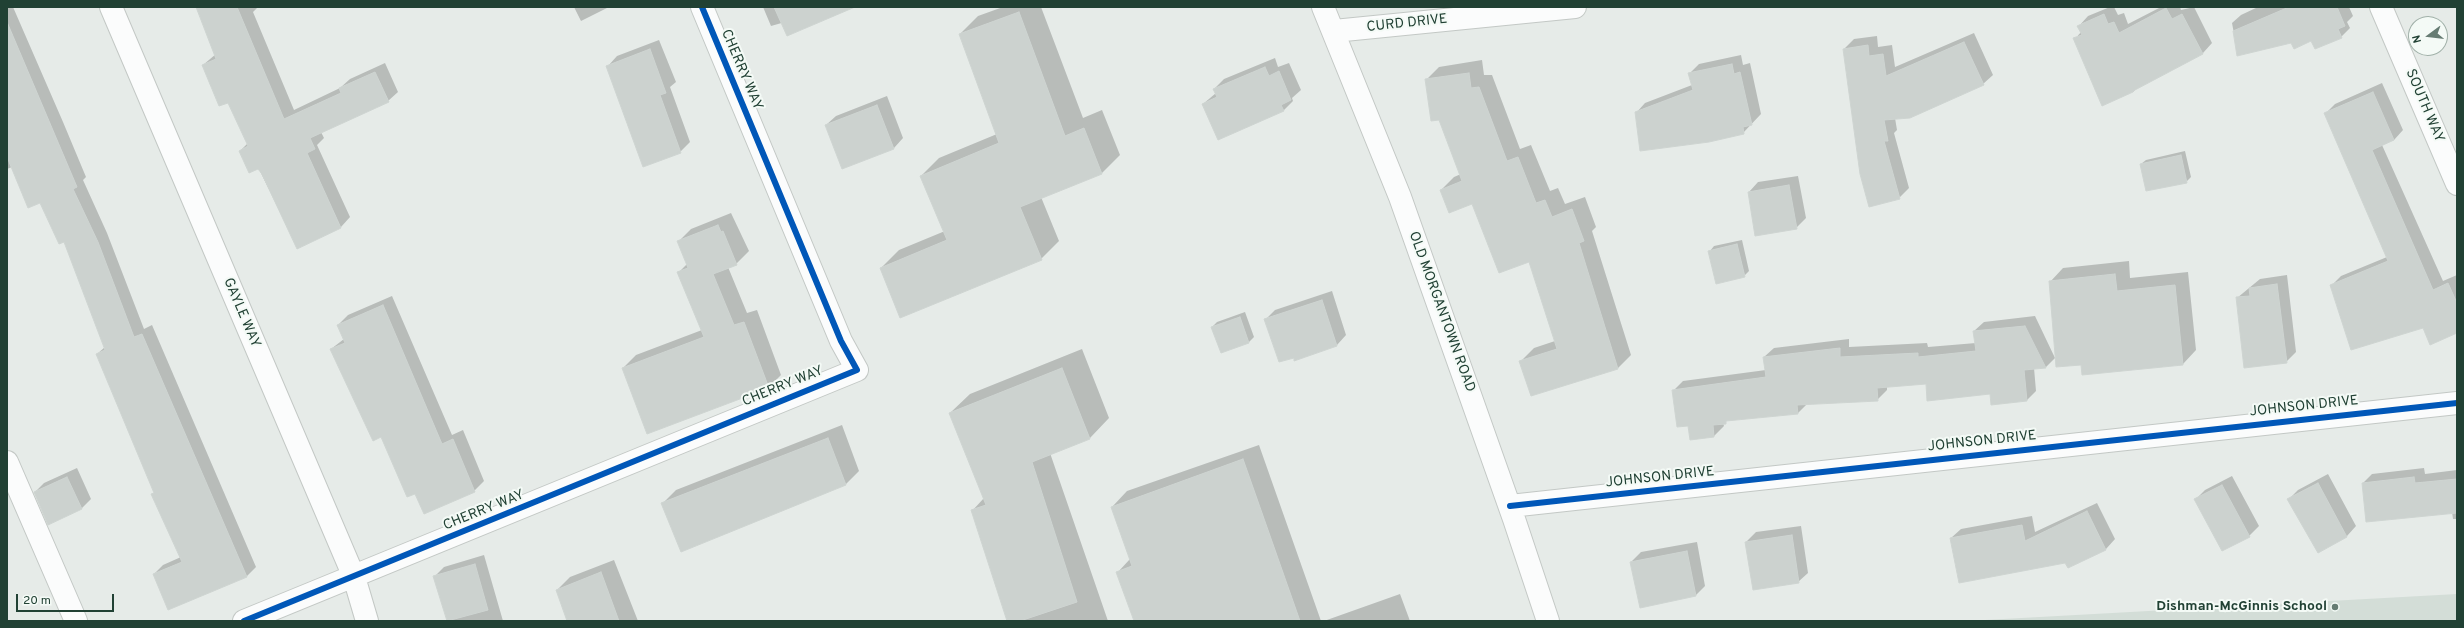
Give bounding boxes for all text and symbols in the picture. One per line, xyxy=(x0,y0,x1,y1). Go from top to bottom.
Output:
street label: CURD DRIVE xyxy=(1366,11,1448,37)
north arrow xyxy=(2408,16,2448,56)
street label: CHERRY WAY xyxy=(716,27,766,113)
text: N xyxy=(2410,33,2425,44)
street label: SOUTH WAY xyxy=(2401,67,2447,145)
street label: OLD MORGANTOWN ROAD xyxy=(1404,229,1478,395)
street label: GAYLE WAY xyxy=(219,276,263,350)
street label: CHERRY WAY xyxy=(740,363,826,411)
street label: JOHNSON DRIVE xyxy=(2249,393,2359,421)
street label: JOHNSON DRIVE xyxy=(1927,428,2037,456)
street label: JOHNSON DRIVE xyxy=(1605,464,1715,492)
street label: CHERRY WAY xyxy=(441,487,527,535)
scale bar xyxy=(18,586,116,612)
text: 20 m xyxy=(23,593,51,609)
place label: Dishman-McGinnis School xyxy=(2156,599,2327,615)
marker: Dishman-McGinnis School xyxy=(2330,602,2340,612)

